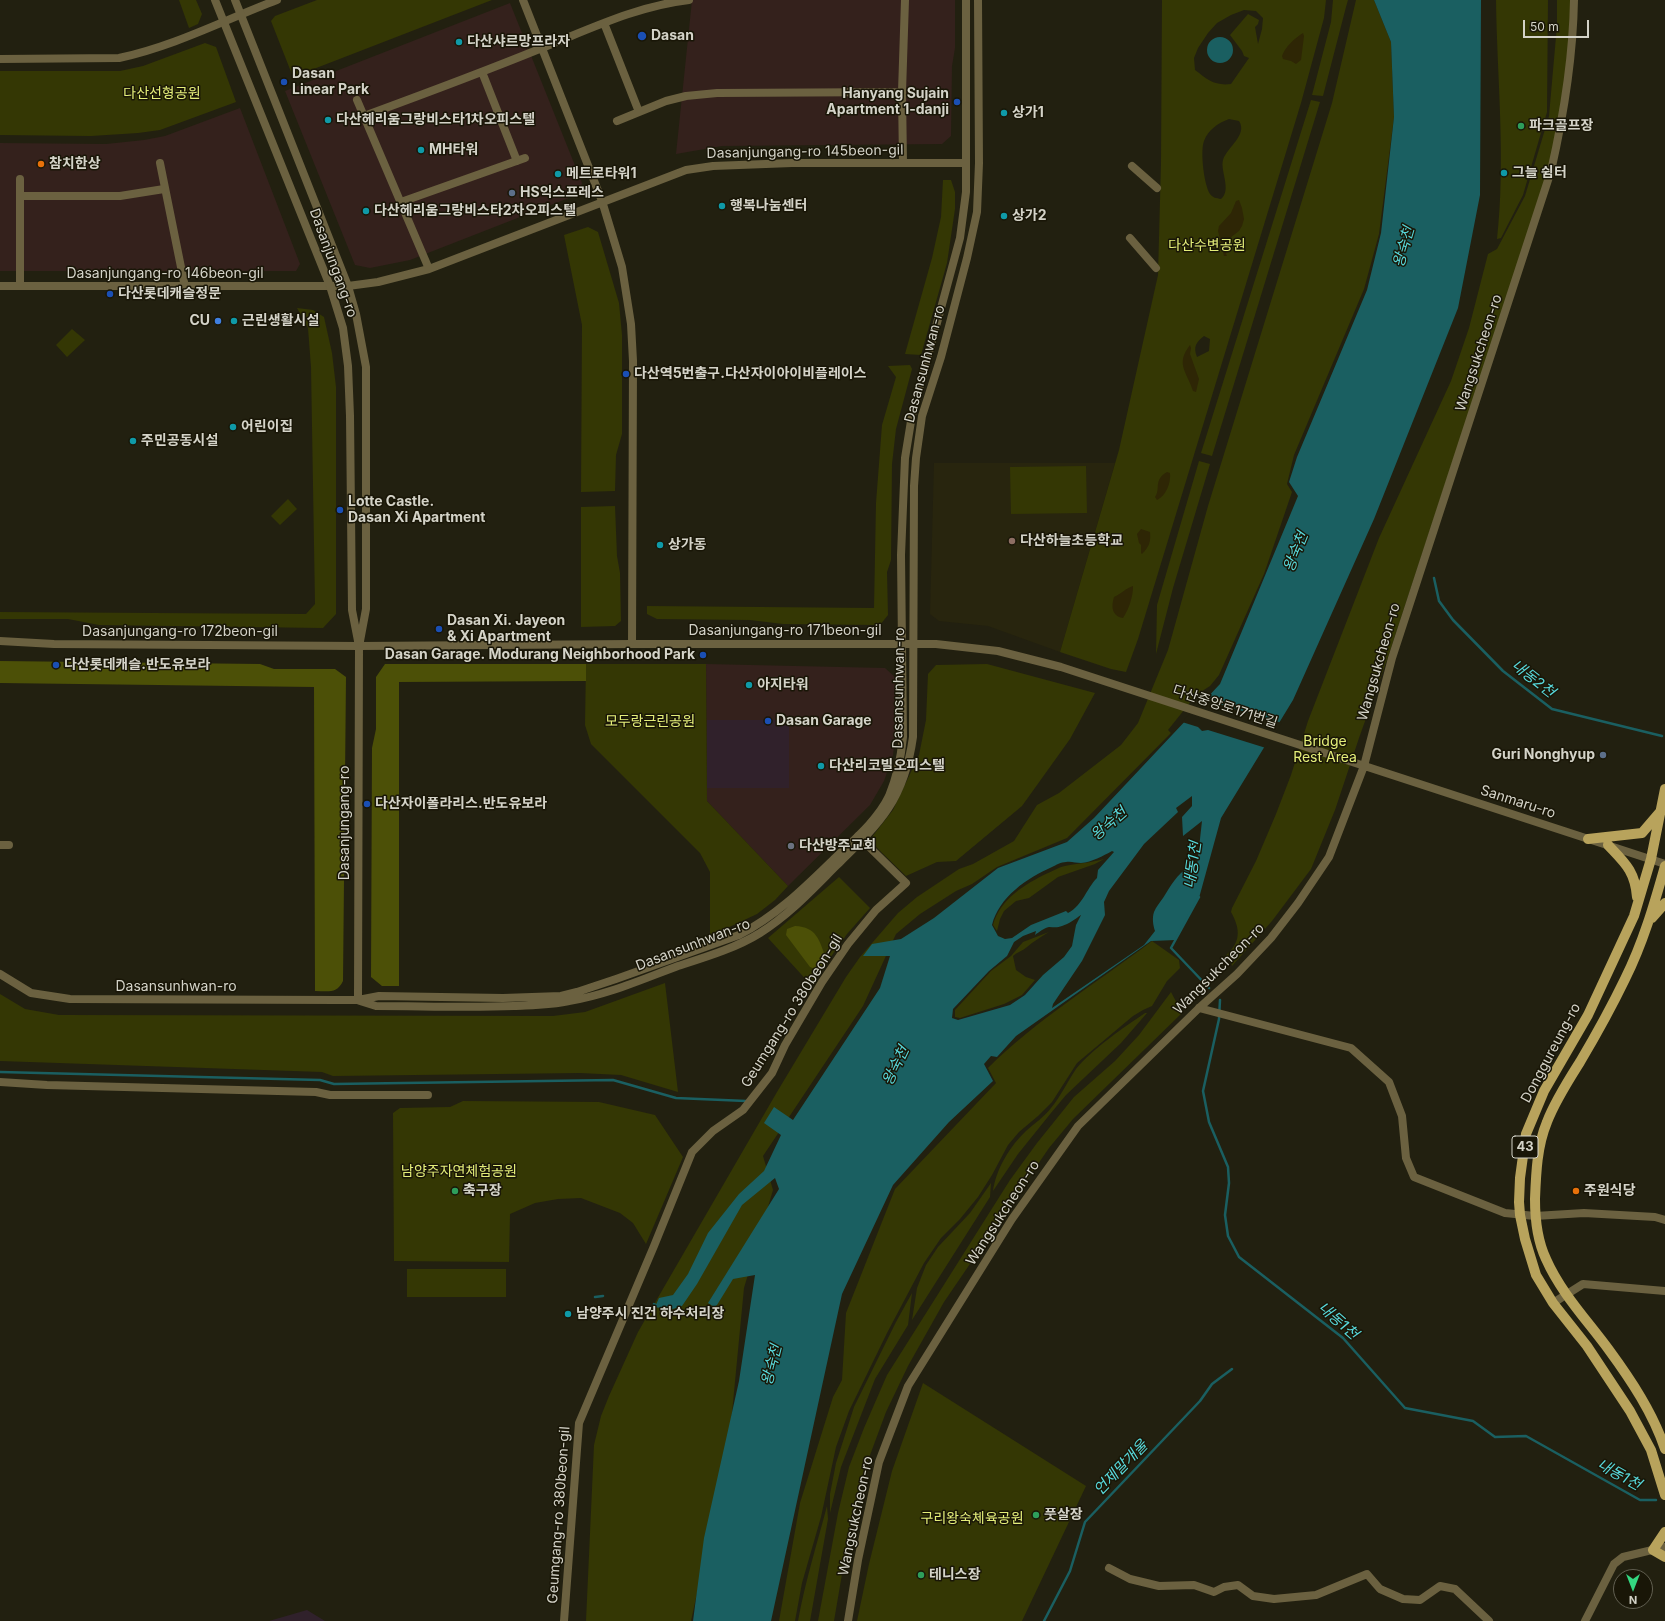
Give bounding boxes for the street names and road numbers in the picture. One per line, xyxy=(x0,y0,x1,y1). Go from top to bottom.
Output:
street label: Dasanjungang-ro 145beon-gil xyxy=(706,142,904,162)
street label: Dasanjungang-ro xyxy=(306,206,360,320)
street label: Dasanjungang-ro 146beon-gil xyxy=(66,266,264,282)
street label: Wangsukcheon-ro xyxy=(1452,292,1506,414)
street label: Dasansunhwan-ro xyxy=(901,303,949,425)
street label: Wangsukcheon-ro xyxy=(1354,601,1404,723)
street label: Dasanjungang-ro 171beon-gil xyxy=(688,623,882,639)
street label: Dasanjungang-ro 172beon-gil xyxy=(82,624,278,640)
street label: Dasansunhwan-ro xyxy=(890,627,908,749)
street label: 다산중앙로171번길 xyxy=(1170,682,1280,732)
street label: Dasanjungang-ro xyxy=(337,766,353,880)
street label: Sanmaru-ro xyxy=(1478,782,1558,822)
street label: Dasansunhwan-ro xyxy=(633,915,753,975)
street label: Wangsukcheon-ro xyxy=(1170,920,1268,1018)
street label: Geumgang-ro 380beon-gil xyxy=(738,931,846,1091)
street label: Dasansunhwan-ro xyxy=(115,979,237,995)
street label: Donggureung-ro xyxy=(1518,1000,1584,1106)
road number: 43 xyxy=(1512,1136,1538,1158)
street label: Wangsukcheon-ro xyxy=(963,1157,1043,1269)
street label: Geumgang-ro 380beon-gil xyxy=(544,1426,574,1604)
street label: Wangsukcheon-ro xyxy=(835,1455,877,1577)

